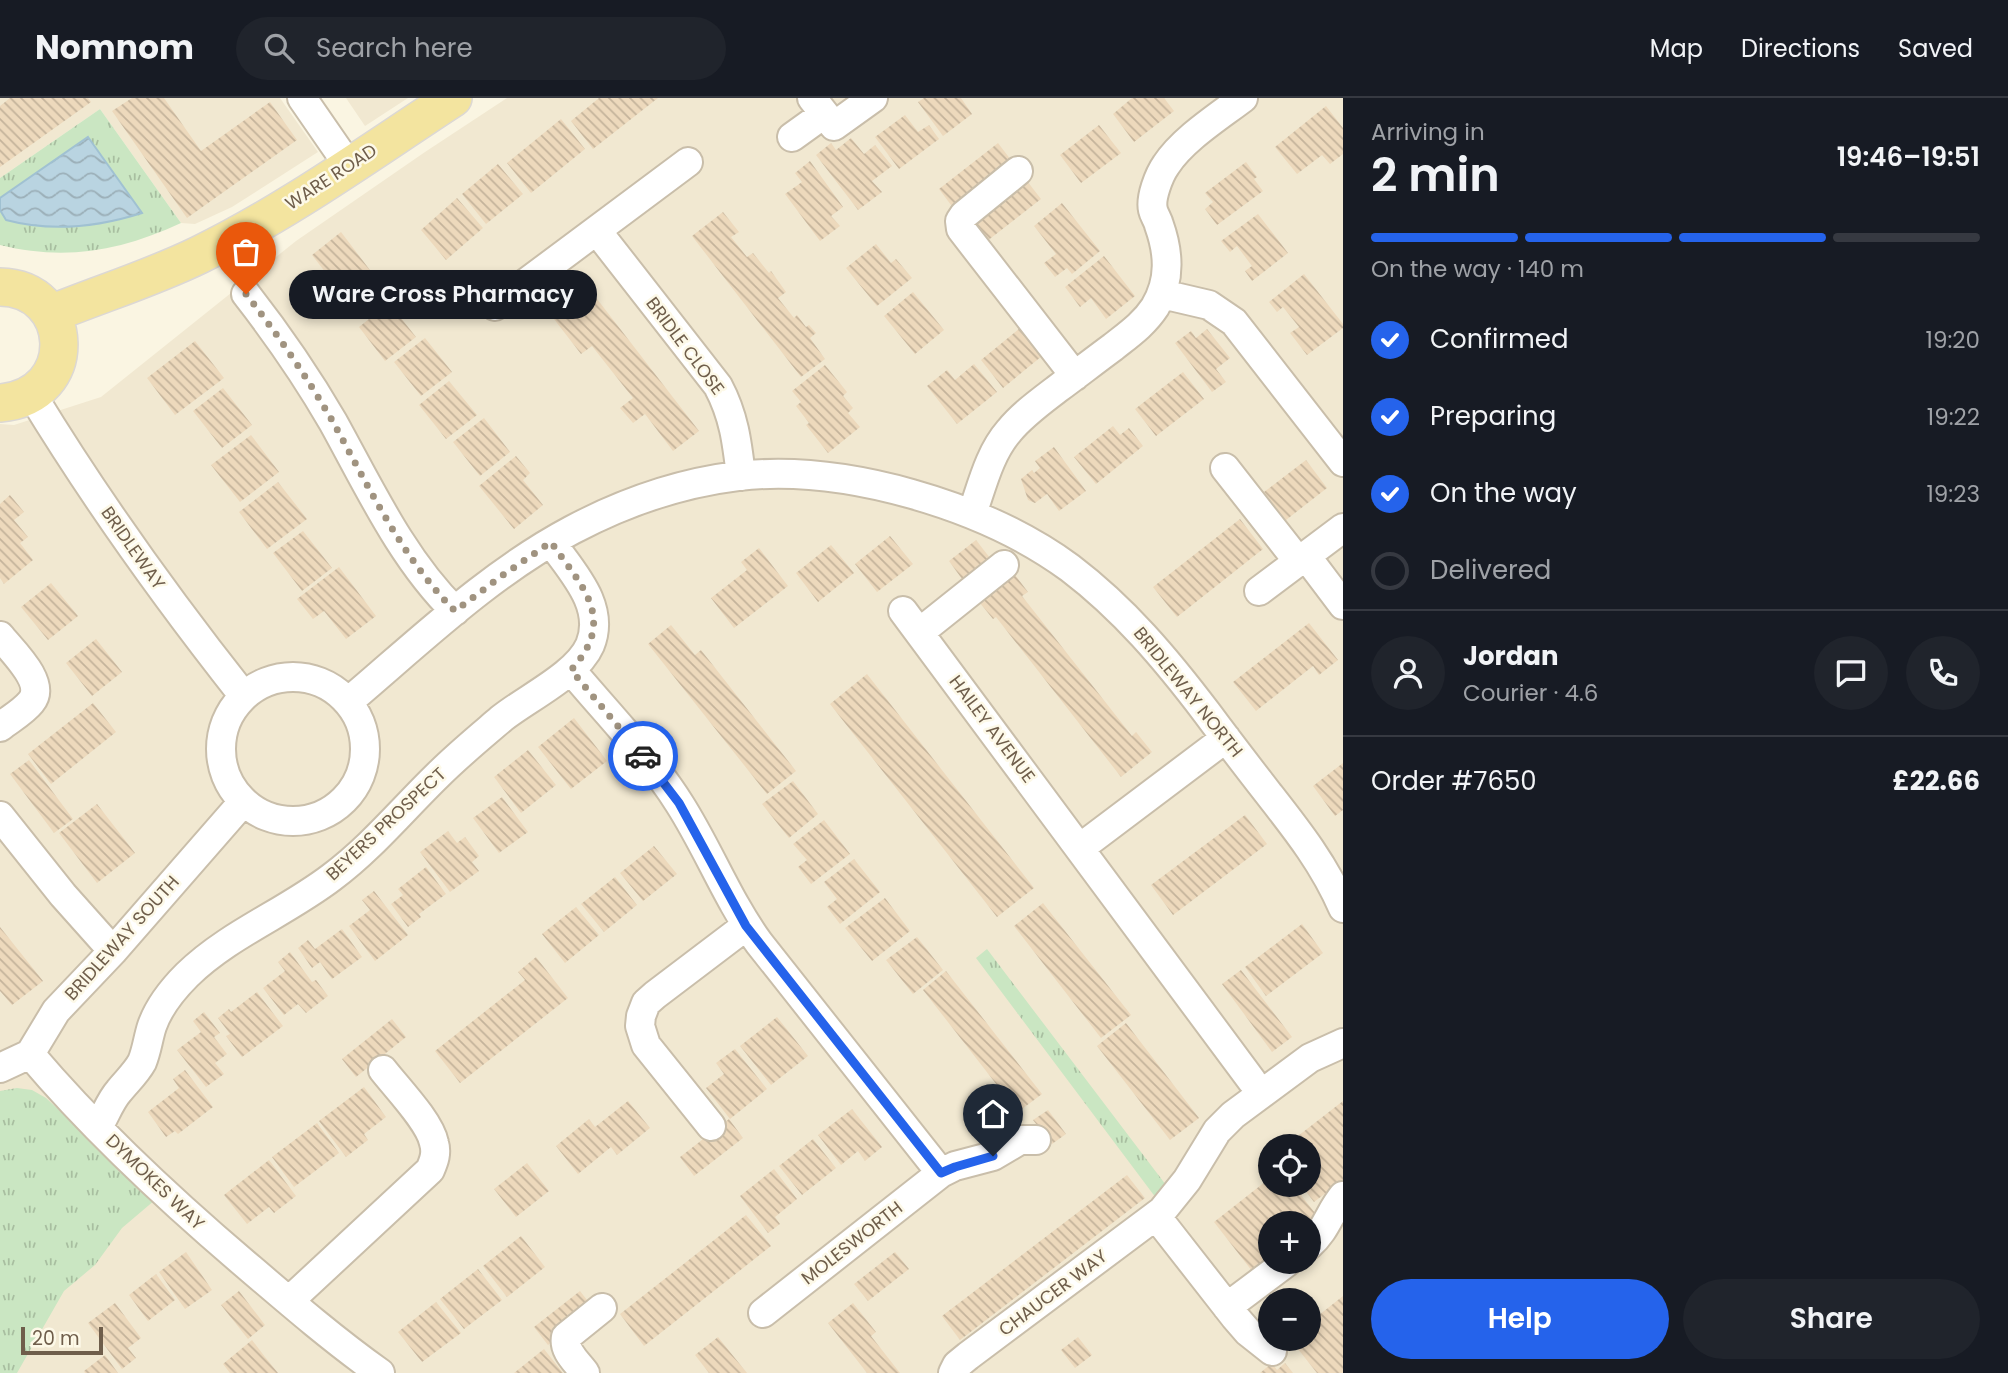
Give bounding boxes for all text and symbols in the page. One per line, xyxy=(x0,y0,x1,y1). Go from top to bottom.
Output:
search box xyxy=(236,17,726,80)
text: Nomnom xyxy=(35,24,194,71)
icon: search xyxy=(260,29,298,67)
text: Search here xyxy=(316,30,473,66)
text: Map xyxy=(1650,32,1703,65)
text: Directions xyxy=(1741,32,1860,65)
text: Saved xyxy=(1898,32,1973,65)
text: Arriving in xyxy=(1371,116,1485,148)
street label: WARE ROAD xyxy=(280,138,381,216)
text: 19:46–19:51 xyxy=(1837,139,1980,175)
text: 2 min xyxy=(1371,143,1500,207)
pin xyxy=(216,222,276,294)
icon: bag xyxy=(227,233,265,271)
text: On the way · 140 m xyxy=(1371,253,1584,285)
callout: Ware Cross Pharmacy xyxy=(288,270,596,318)
text: Ware Cross Pharmacy xyxy=(312,278,574,310)
street label: BRIDLE CLOSE xyxy=(640,292,730,400)
icon: check xyxy=(1371,321,1409,359)
text: Confirmed xyxy=(1430,321,1568,357)
text: 19:20 xyxy=(1926,324,1980,356)
icon: check xyxy=(1371,398,1409,436)
text: Preparing xyxy=(1430,398,1556,434)
text: 19:22 xyxy=(1927,401,1980,433)
icon: check xyxy=(1371,475,1409,513)
text: On the way xyxy=(1430,475,1577,511)
text: 19:23 xyxy=(1926,478,1980,510)
street label: BRIDLEWAY xyxy=(96,501,172,595)
text: Delivered xyxy=(1430,552,1551,588)
street label: BRIDLEWAY NORTH xyxy=(1128,621,1249,762)
button: person xyxy=(1371,636,1445,710)
button: chat xyxy=(1814,636,1888,710)
button: phone xyxy=(1906,636,1980,710)
text: Jordan xyxy=(1463,638,1559,674)
street label: HAILEY AVENUE xyxy=(944,670,1041,788)
text: Courier · 4.6 xyxy=(1463,677,1598,709)
courier xyxy=(608,721,678,791)
icon: car xyxy=(624,737,662,775)
street label: BEYERS PROSPECT xyxy=(320,761,451,886)
text: Order #7650 xyxy=(1371,763,1537,799)
text: £22.66 xyxy=(1893,763,1980,799)
street label: BRIDLEWAY SOUTH xyxy=(59,870,185,1006)
pin xyxy=(963,1084,1023,1156)
icon: home xyxy=(974,1095,1012,1133)
street label: DYMOKES WAY xyxy=(100,1128,211,1236)
map controls xyxy=(1258,1134,1321,1351)
button: locate xyxy=(1258,1134,1321,1197)
street label: MOLESWORTH xyxy=(796,1195,907,1290)
button: + xyxy=(1258,1211,1321,1274)
street label: CHAUCER WAY xyxy=(993,1243,1112,1342)
button: Help xyxy=(1371,1279,1669,1359)
button: Share xyxy=(1683,1279,1980,1359)
button: − xyxy=(1258,1288,1321,1351)
scale bar xyxy=(21,1324,103,1356)
text: 20 m xyxy=(32,1325,80,1352)

